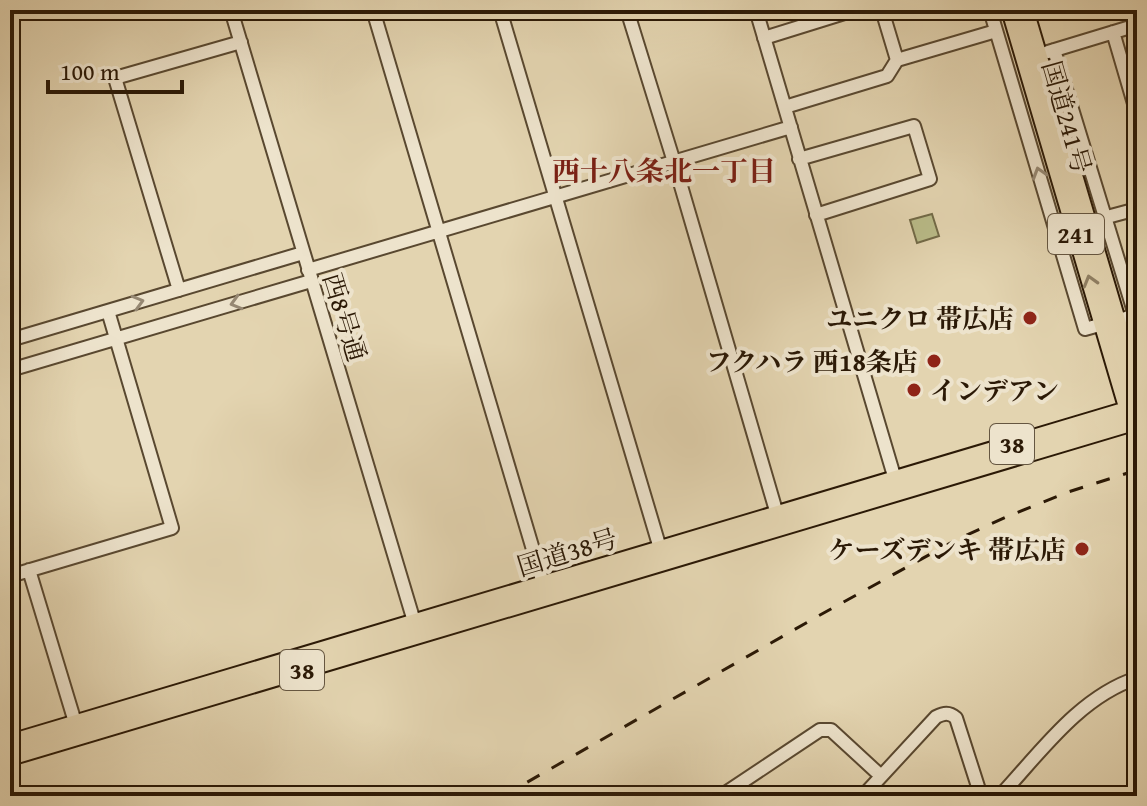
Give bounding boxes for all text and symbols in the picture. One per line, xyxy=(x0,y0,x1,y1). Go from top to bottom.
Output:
scale bar xyxy=(48,44,182,94)
text: 100 m xyxy=(60,54,120,89)
street label: 国道241号 xyxy=(1032,56,1102,178)
district label: 西十八条北一丁目 xyxy=(552,150,776,191)
one-way arrow xyxy=(1032,167,1048,181)
road number: 241 xyxy=(1048,214,1104,254)
street label: 西8号通 xyxy=(313,268,377,366)
one-way arrow xyxy=(1083,275,1099,288)
one-way arrow xyxy=(230,294,244,310)
one-way arrow xyxy=(131,295,145,311)
place label: ユニクロ 帯広店 xyxy=(826,299,1014,338)
marker: ユニクロ 帯広店 xyxy=(1021,309,1039,327)
place label: フクハラ 西18条店 xyxy=(706,342,918,381)
marker: フクハラ 西18条店 xyxy=(925,352,943,370)
place label: インデアン xyxy=(930,371,1059,410)
marker: インデアン xyxy=(905,381,923,399)
road number: 38 xyxy=(990,424,1034,464)
street label: 国道38号 xyxy=(512,518,622,586)
place label: ケーズデンキ 帯広店 xyxy=(829,530,1066,569)
marker: ケーズデンキ 帯広店 xyxy=(1073,540,1091,558)
road number: 38 xyxy=(280,650,324,690)

